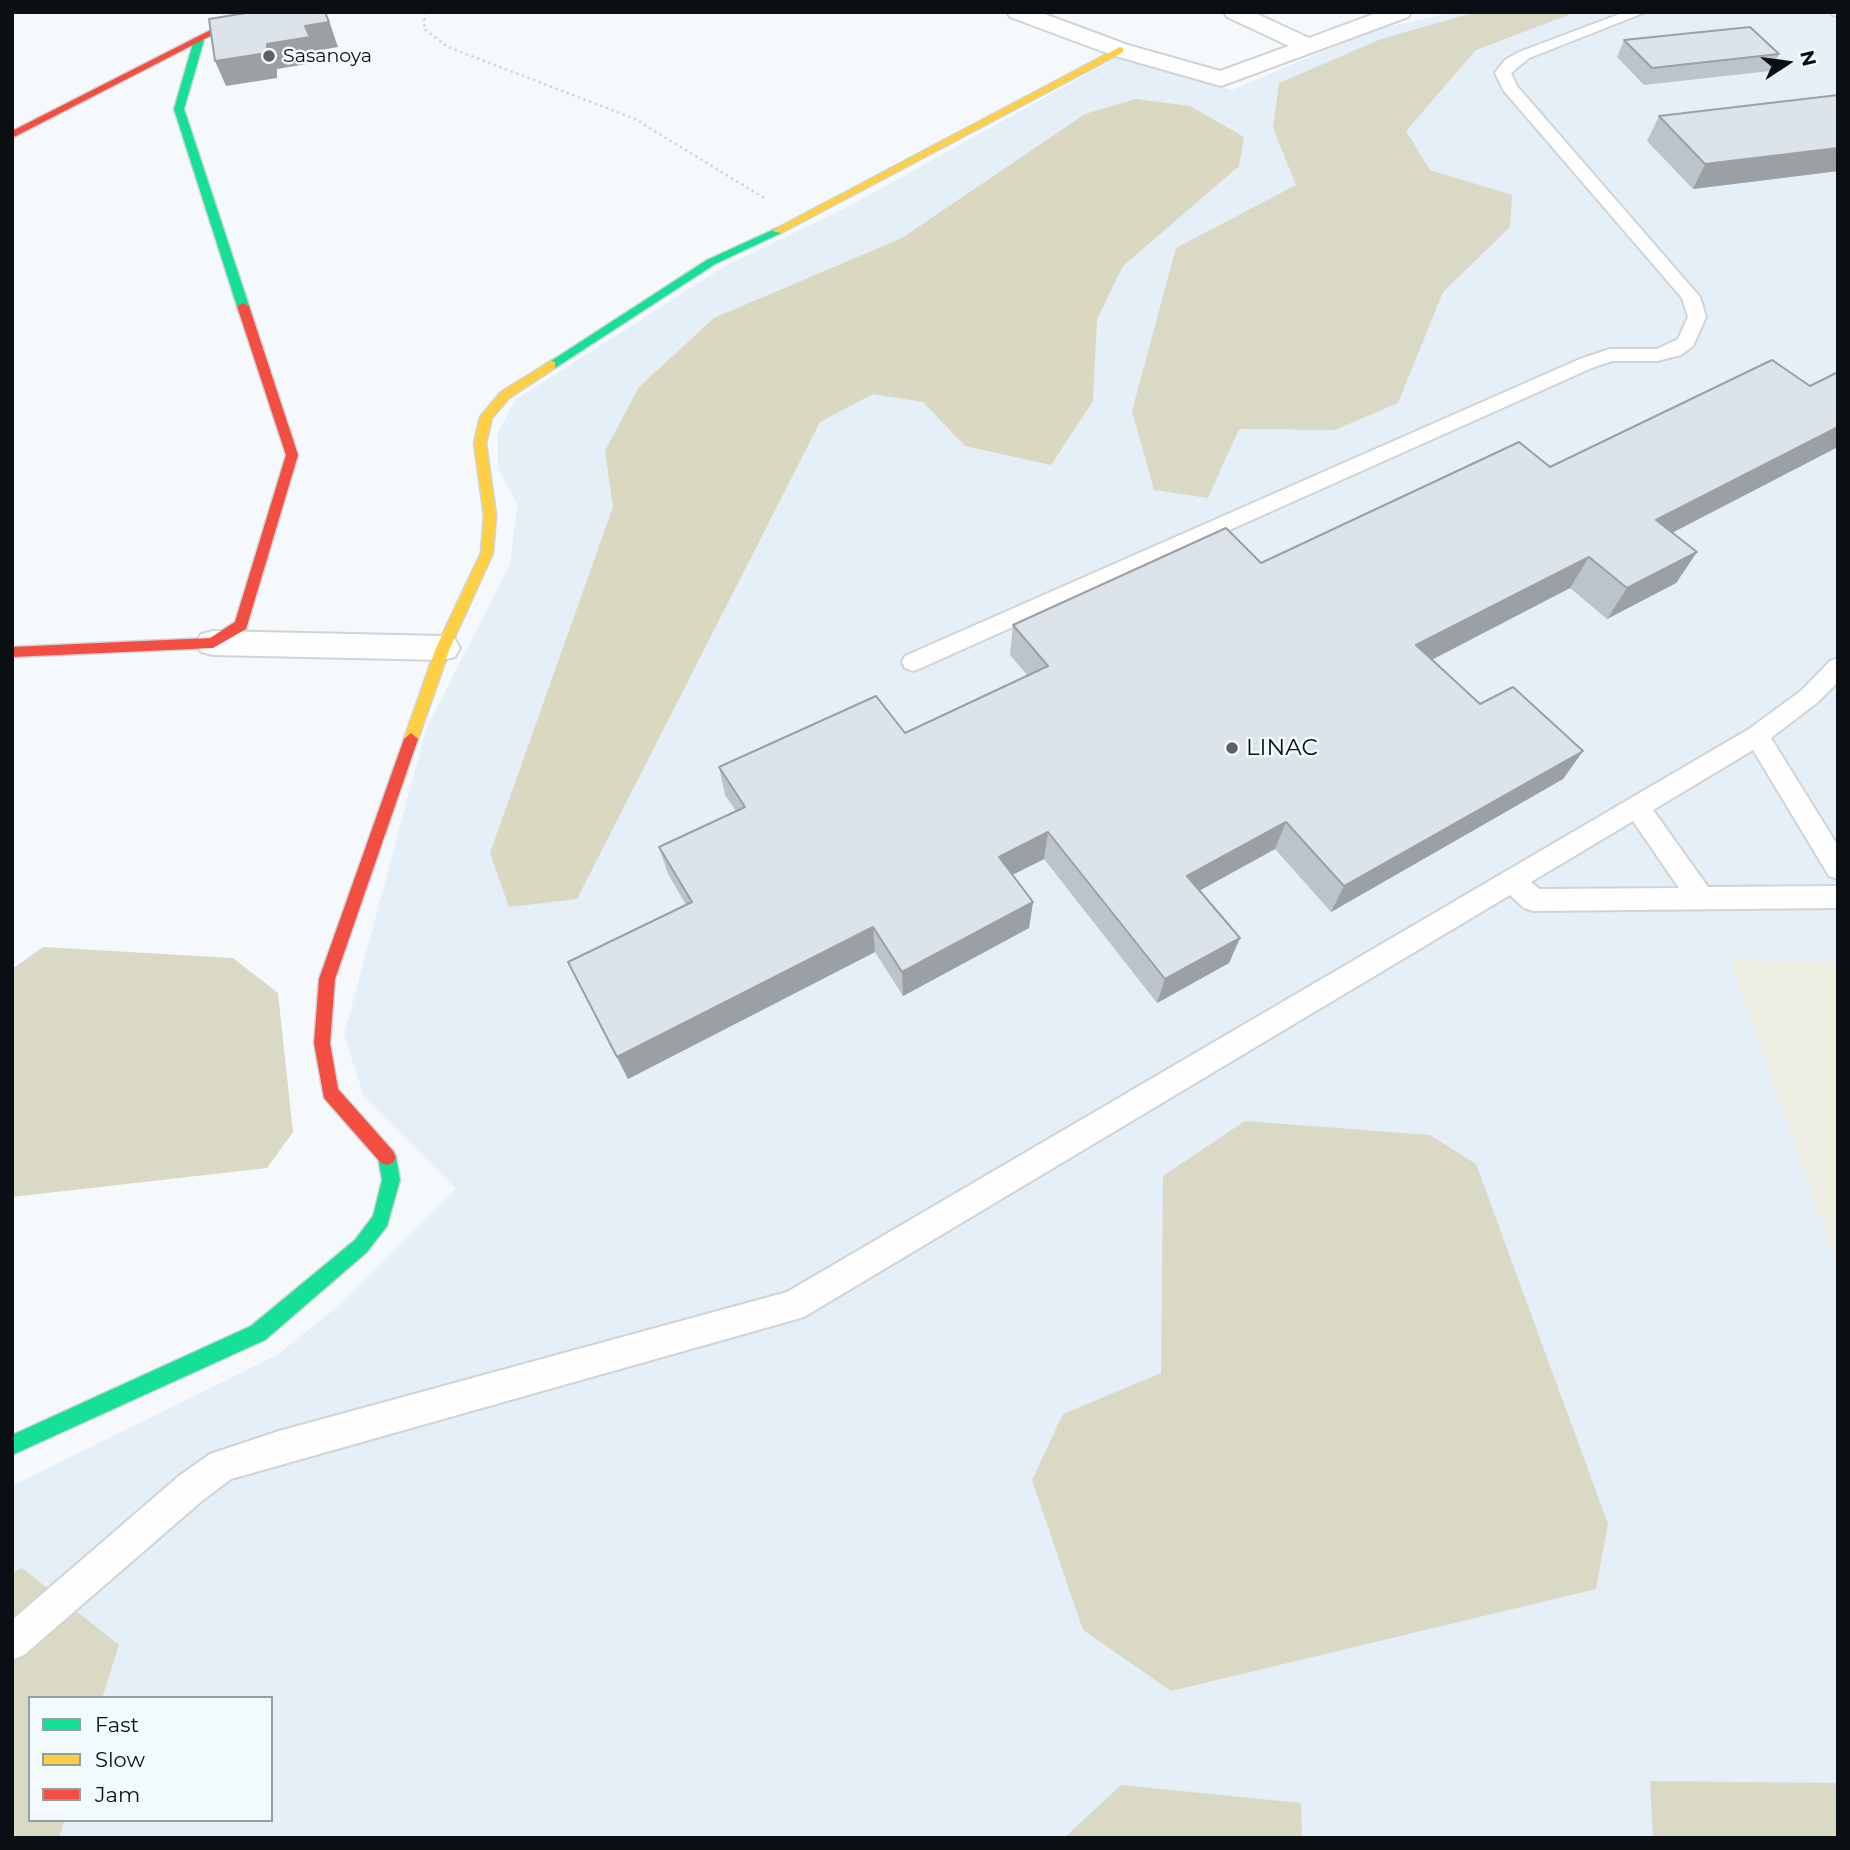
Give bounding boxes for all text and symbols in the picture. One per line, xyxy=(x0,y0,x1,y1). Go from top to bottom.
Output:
north arrow xyxy=(1752,28,1822,98)
place label: Sasanoya xyxy=(283,45,372,67)
marker: Sasanoya xyxy=(261,48,277,64)
text: N xyxy=(1795,48,1821,68)
place label: LINAC xyxy=(1246,734,1318,762)
marker: LINAC xyxy=(1224,740,1240,756)
legend xyxy=(28,1696,273,1822)
text: Fast xyxy=(95,1712,139,1737)
text: Slow xyxy=(95,1747,145,1772)
text: Jam xyxy=(95,1782,140,1807)

